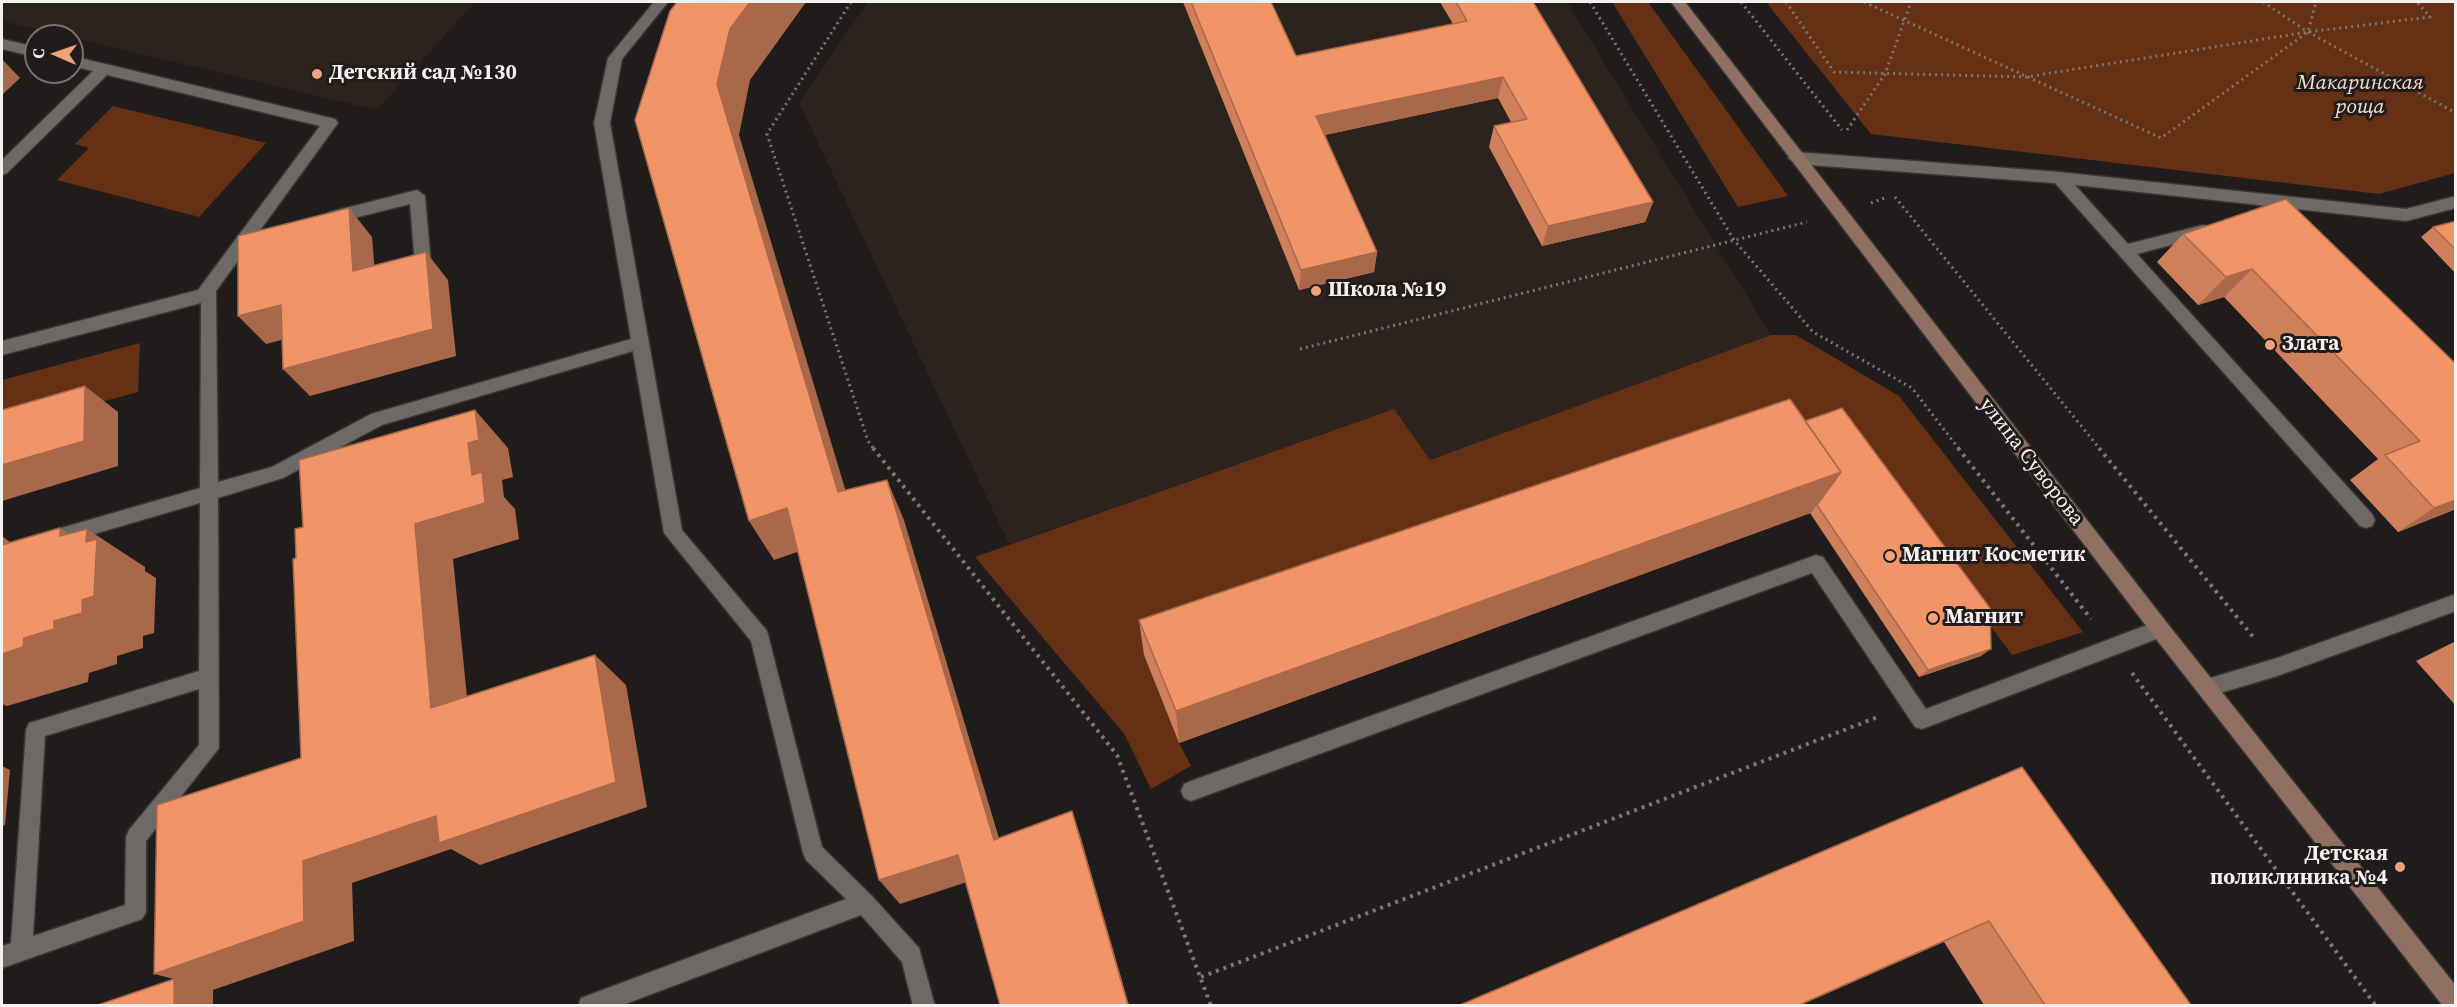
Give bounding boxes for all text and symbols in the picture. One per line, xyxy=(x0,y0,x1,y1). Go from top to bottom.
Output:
north arrow xyxy=(24,24,84,84)
text: С xyxy=(27,48,49,59)
place label: Детский сад №130 xyxy=(329,61,517,87)
marker: Детский сад №130 xyxy=(310,67,324,81)
park label: Макаринская роща xyxy=(2297,71,2423,121)
place label: Школа №19 xyxy=(1328,278,1446,304)
marker: Школа №19 xyxy=(1309,284,1323,298)
place label: Злата xyxy=(2282,332,2339,358)
marker: Злата xyxy=(2263,338,2277,352)
street label: улица Суворова xyxy=(1973,393,2089,531)
place label: Магнит Косметик xyxy=(1902,543,2086,569)
marker: Магнит Косметик xyxy=(1883,549,1897,563)
place label: Магнит xyxy=(1945,605,2023,631)
marker: Магнит xyxy=(1926,611,1940,625)
place label: Детская поликлиника №4 xyxy=(2210,842,2388,892)
marker: Детская поликлиника №4 xyxy=(2393,860,2407,874)

